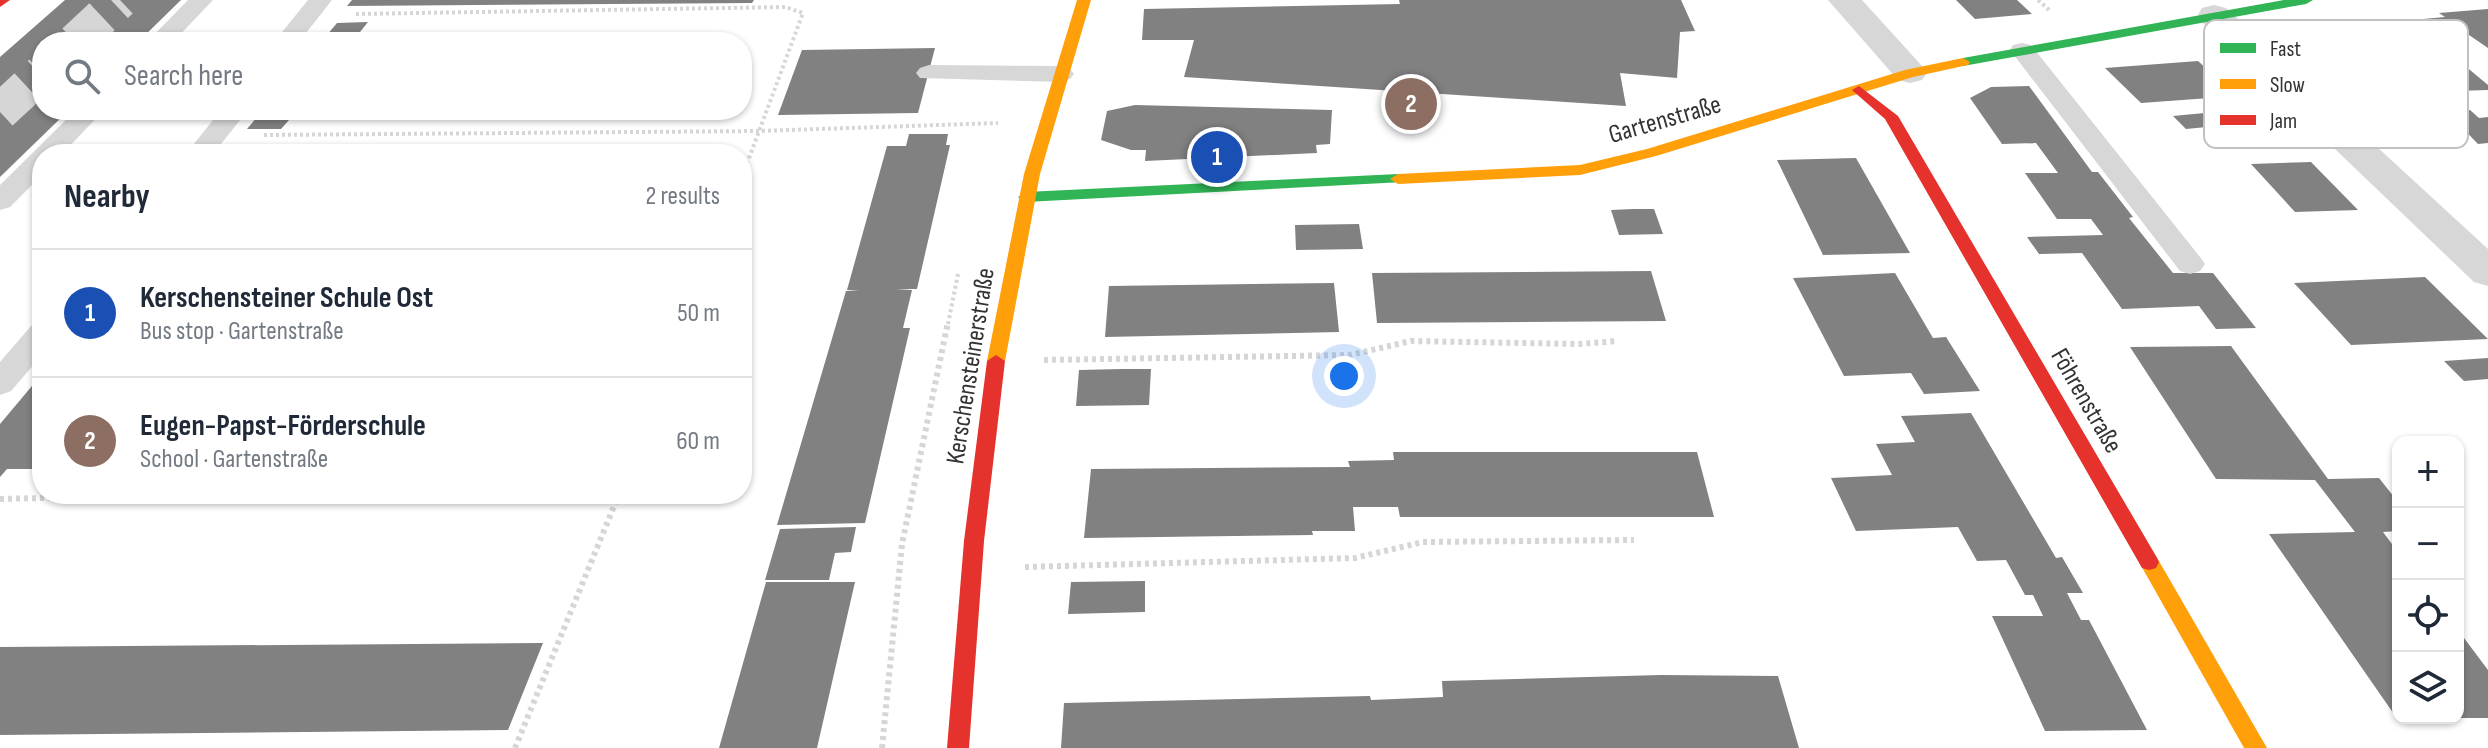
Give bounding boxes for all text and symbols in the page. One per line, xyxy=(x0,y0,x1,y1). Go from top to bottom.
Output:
legend xyxy=(2204,20,2468,148)
search box xyxy=(32,32,752,120)
text: Fast xyxy=(2270,36,2301,63)
icon: search xyxy=(60,54,104,98)
text: Search here xyxy=(124,58,243,94)
text: Slow xyxy=(2270,72,2305,99)
pin: 2 xyxy=(1385,74,1437,134)
street label: Gartenstraße xyxy=(1605,89,1725,151)
text: Jam xyxy=(2269,108,2297,135)
pin: 1 xyxy=(1191,127,1243,187)
text: Nearby xyxy=(64,176,150,217)
text: 2 results xyxy=(646,181,720,212)
street label: Kerschensteinerstraße xyxy=(940,266,1002,466)
text: Kerschensteiner Schule Ost xyxy=(140,280,433,316)
text: 1 xyxy=(85,298,95,329)
text: 50 m xyxy=(677,298,720,329)
text: Bus stop · Gartenstraße xyxy=(140,316,344,347)
street label: Föhrenstraße xyxy=(2044,343,2128,459)
your location xyxy=(1324,356,1364,396)
text: Eugen-Papst-Förderschule xyxy=(140,408,426,444)
text: 2 xyxy=(84,426,96,457)
text: 60 m xyxy=(676,426,720,457)
map controls xyxy=(2392,436,2464,724)
button: + xyxy=(2392,436,2464,508)
text: School · Gartenstraße xyxy=(140,444,328,475)
button: − xyxy=(2392,508,2464,580)
button: locate xyxy=(2392,580,2464,652)
button: layers xyxy=(2392,652,2464,724)

